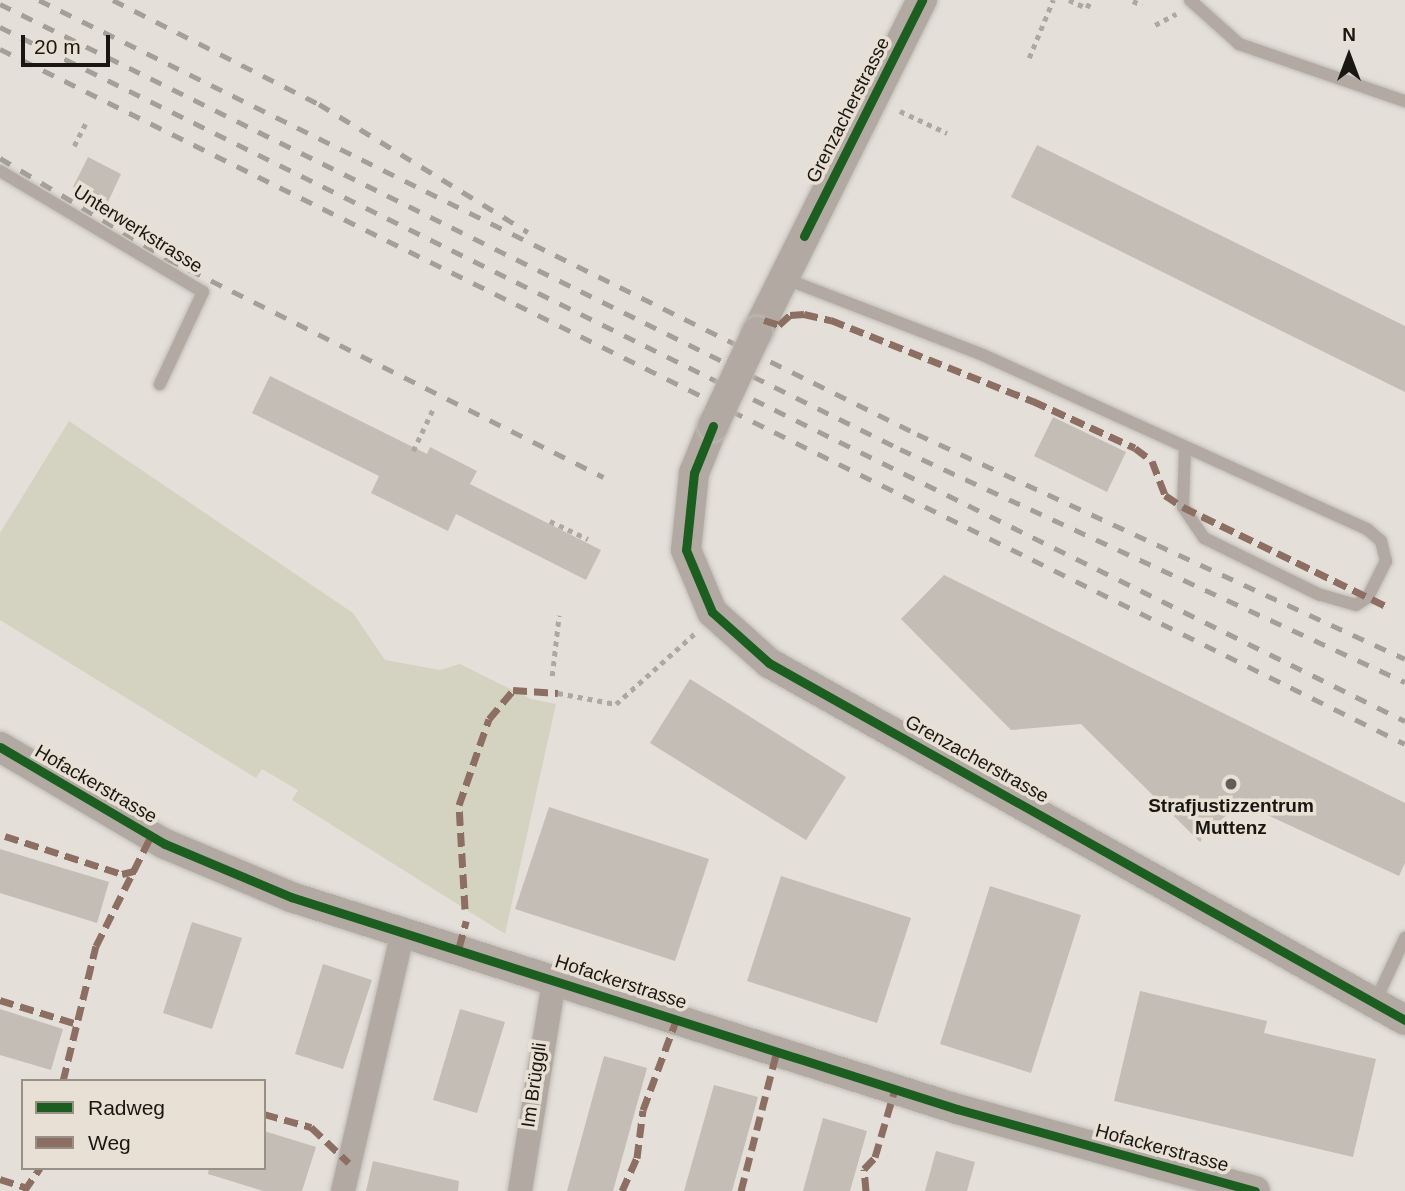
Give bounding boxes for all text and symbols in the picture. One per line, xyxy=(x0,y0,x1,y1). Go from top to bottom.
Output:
scale bar xyxy=(24,21,114,65)
north arrow xyxy=(1314,21,1384,91)
text: N xyxy=(1342,24,1356,45)
street label: Grenzacherstrasse xyxy=(801,33,895,187)
text: 20 m xyxy=(34,35,81,58)
street label: Unterwerkstrasse xyxy=(69,180,207,278)
street label: Grenzacherstrasse xyxy=(901,710,1053,808)
street label: Hofackerstrasse xyxy=(31,740,161,828)
marker: Strafjustizzentrum Muttenz xyxy=(1223,776,1239,792)
place label: Strafjustizzentrum Muttenz xyxy=(1148,795,1314,839)
street label: Hofackerstrasse xyxy=(552,950,690,1014)
street label: Im Brüggli xyxy=(517,1041,551,1129)
legend xyxy=(21,1079,266,1170)
text: Radweg xyxy=(88,1096,165,1119)
street label: Hofackerstrasse xyxy=(1093,1119,1231,1177)
text: Weg xyxy=(88,1131,131,1154)

